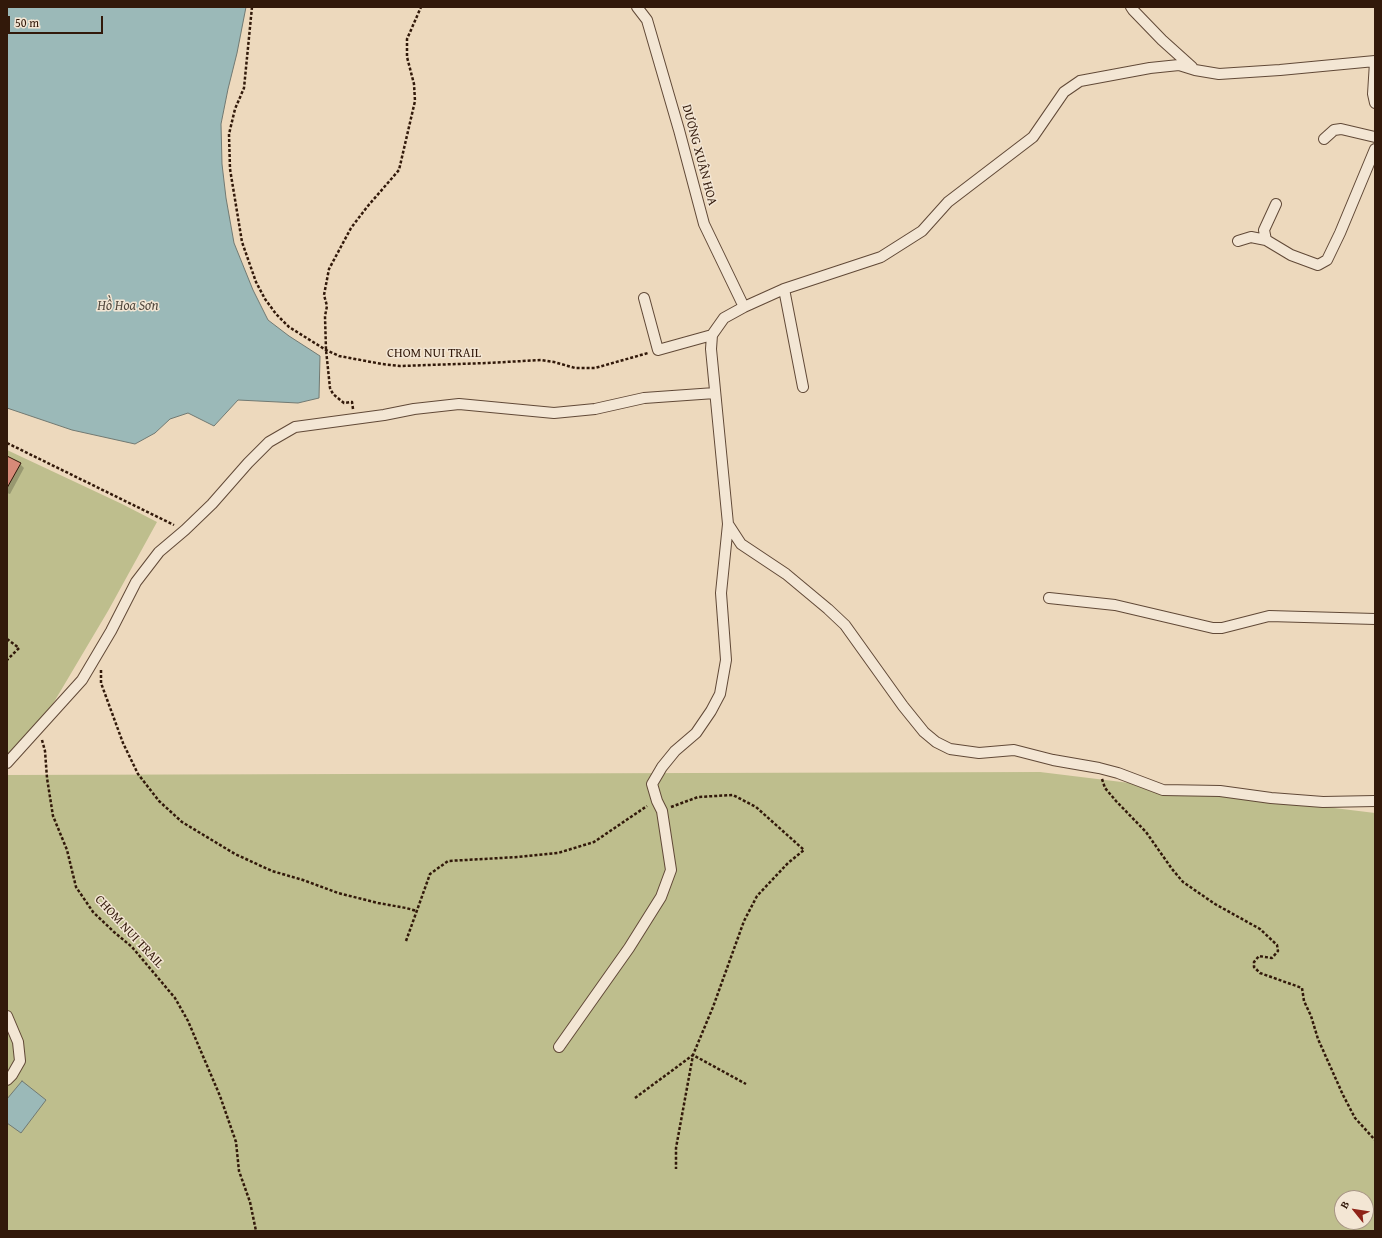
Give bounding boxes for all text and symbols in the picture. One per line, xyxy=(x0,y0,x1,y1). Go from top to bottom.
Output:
scale bar xyxy=(10,8,105,34)
text: 50 m xyxy=(15,14,39,31)
street label: DƯƠNG XUÂN HOA xyxy=(678,103,720,207)
water label: Hồ Hoa Sơn xyxy=(97,298,159,314)
street label: CHOM NUI TRAIL xyxy=(387,346,481,362)
street label: CHOM NUI TRAIL xyxy=(91,892,167,972)
north arrow xyxy=(1334,1190,1374,1230)
text: B xyxy=(1336,1198,1353,1211)

